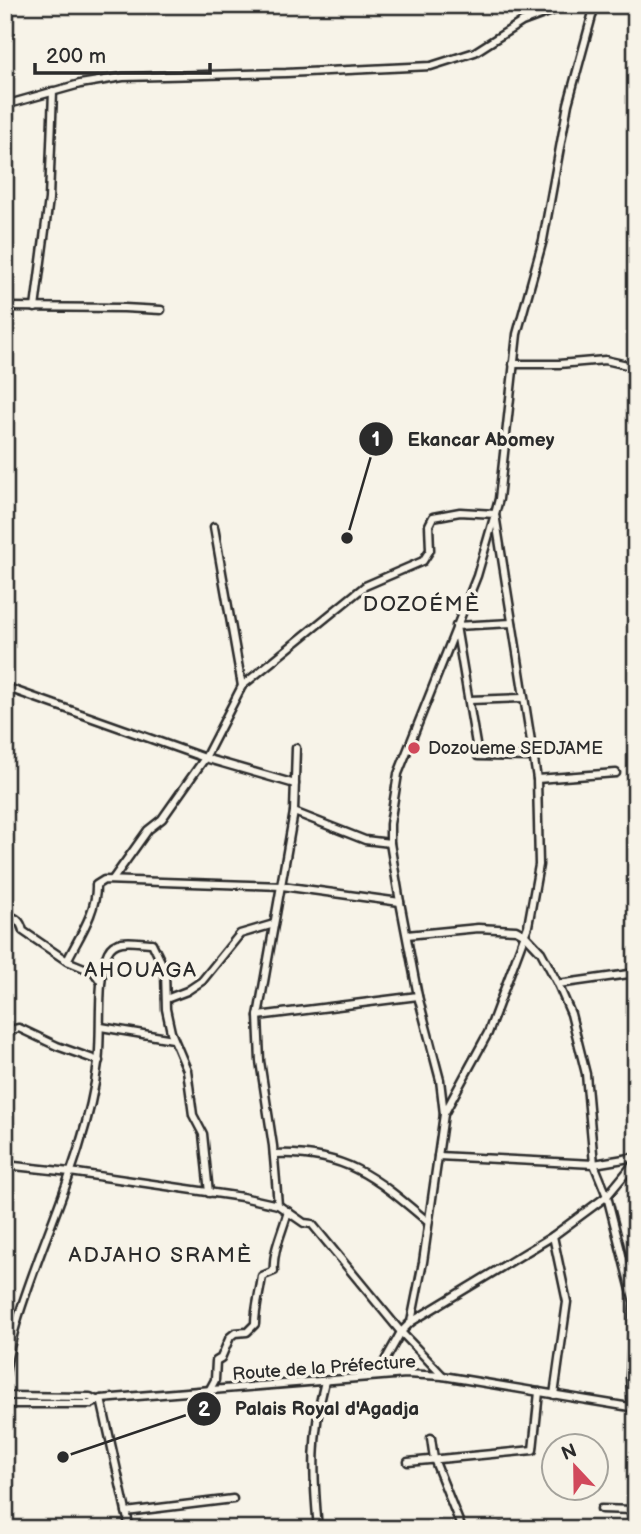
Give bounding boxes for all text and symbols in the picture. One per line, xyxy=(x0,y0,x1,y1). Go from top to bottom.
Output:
scale bar xyxy=(35,32,210,76)
text: 200 m xyxy=(46,44,106,69)
callout: Ekancar Abomey xyxy=(359,419,569,459)
text: 1 xyxy=(372,427,380,452)
text: Ekancar Abomey xyxy=(408,429,555,452)
district label: DOZOÉMÈ xyxy=(363,592,481,617)
place label: Dozoueme SEDJAME xyxy=(428,738,603,759)
marker: Dozoueme SEDJAME xyxy=(406,740,422,756)
district label: AHOUAGA xyxy=(84,958,198,983)
district label: ADJAHO SRAMÈ xyxy=(69,1243,253,1268)
street label: Route de la Préfecture xyxy=(232,1351,417,1385)
callout: Palais Royal d'Agadja xyxy=(186,1389,433,1429)
text: 2 xyxy=(198,1397,211,1422)
text: Palais Royal d'Agadja xyxy=(235,1398,419,1421)
north arrow xyxy=(540,1432,610,1502)
text: N xyxy=(558,1439,580,1466)

